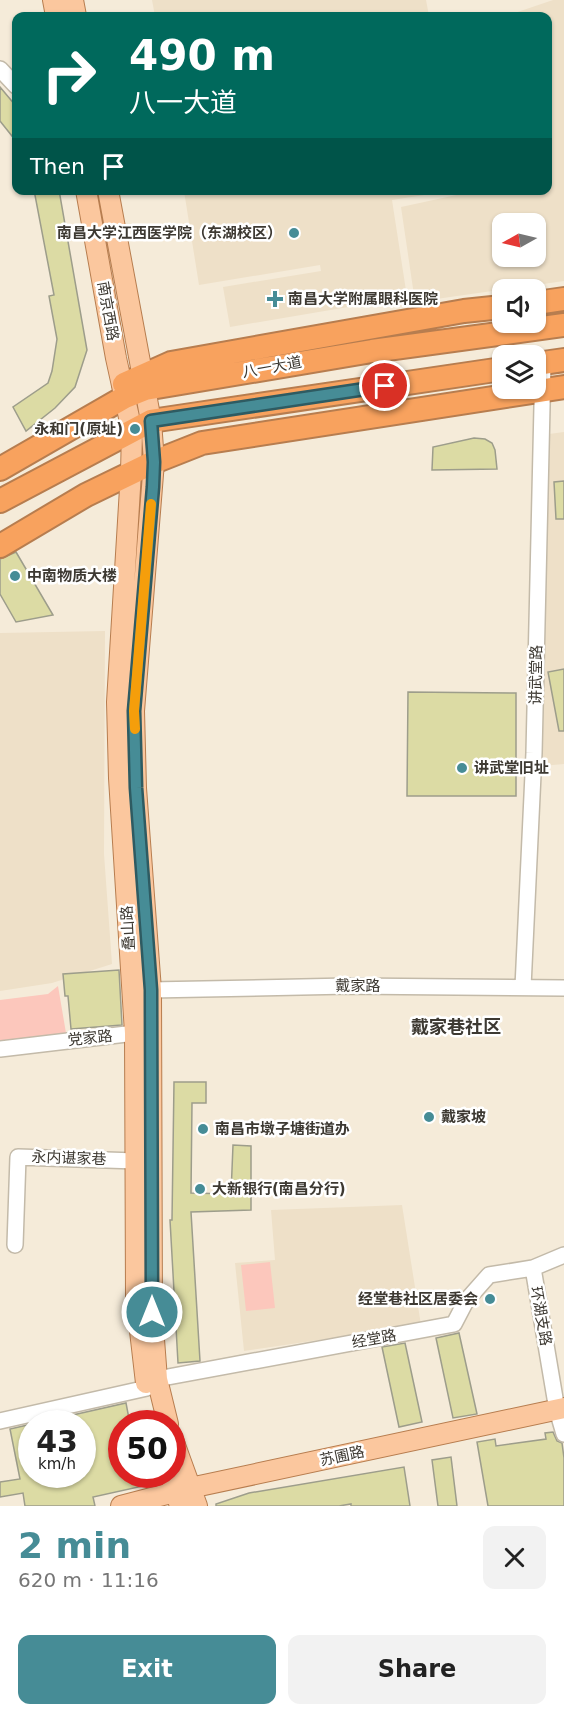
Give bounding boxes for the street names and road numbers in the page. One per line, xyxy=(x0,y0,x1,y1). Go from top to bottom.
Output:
street label: 南京西路 xyxy=(94,280,122,342)
street label: 八一大道 xyxy=(241,353,303,381)
street label: 讲武堂路 xyxy=(526,645,546,705)
street label: 叠山路 xyxy=(118,905,138,951)
street label: 戴家路 xyxy=(335,977,381,995)
street label: 党家路 xyxy=(67,1027,113,1049)
street label: 永内谌家巷 xyxy=(31,1148,107,1168)
street label: 环湖支路 xyxy=(527,1285,555,1347)
street label: 经堂路 xyxy=(350,1326,398,1352)
street label: 苏圃路 xyxy=(318,1443,366,1469)

